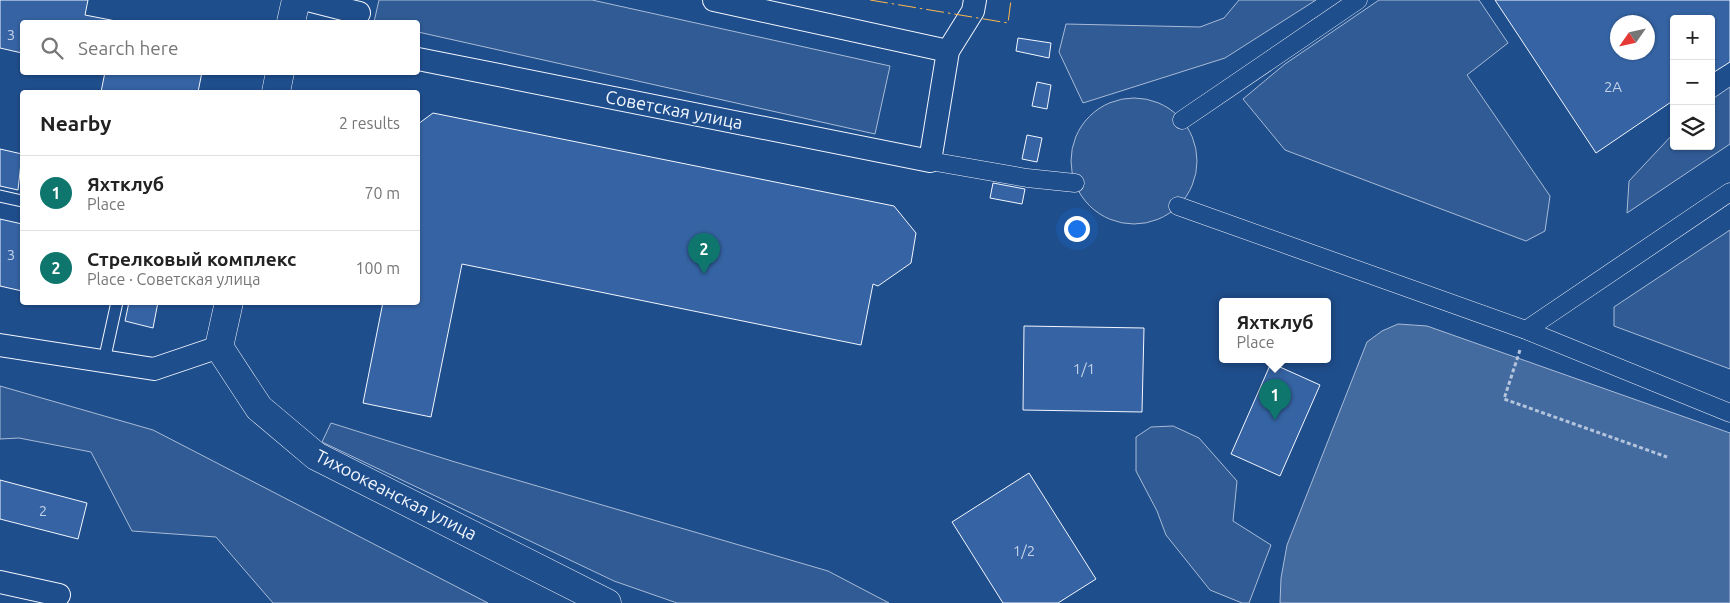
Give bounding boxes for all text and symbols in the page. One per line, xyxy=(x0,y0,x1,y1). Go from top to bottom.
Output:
north arrow xyxy=(1610,15,1655,60)
map controls xyxy=(1670,15,1715,150)
button: + xyxy=(1670,15,1715,60)
search box xyxy=(20,20,420,75)
house number: 3 xyxy=(7,26,15,43)
icon: search xyxy=(38,34,66,62)
text: Search here xyxy=(78,37,178,59)
button: − xyxy=(1670,60,1715,105)
house number: 2А xyxy=(1604,78,1622,95)
street label: Советская улица xyxy=(604,86,744,132)
button: layers xyxy=(1670,105,1715,150)
text: Nearby xyxy=(40,111,111,135)
text: 2 results xyxy=(339,114,400,132)
text: Яхтклуб xyxy=(87,173,164,195)
text: 1 xyxy=(51,184,61,202)
text: 70 m xyxy=(364,184,400,202)
text: Place xyxy=(87,195,125,213)
your location xyxy=(1064,216,1090,242)
pin: 2 xyxy=(688,233,720,274)
house number: 3 xyxy=(7,246,15,263)
text: Стрелковый комплекс xyxy=(87,248,296,270)
text: 2 xyxy=(51,259,61,277)
text: 100 m xyxy=(355,259,400,277)
text: Place · Советская улица xyxy=(87,270,260,288)
popup xyxy=(1219,298,1331,363)
text: Яхтклуб xyxy=(1236,311,1314,333)
text: Place xyxy=(1236,333,1275,351)
house number: 1/1 xyxy=(1073,360,1095,377)
pin: 1 xyxy=(1259,379,1291,420)
street label: Тихоокеанская улица xyxy=(312,445,480,543)
house number: 2 xyxy=(39,502,47,519)
house number: 1/2 xyxy=(1013,542,1035,559)

